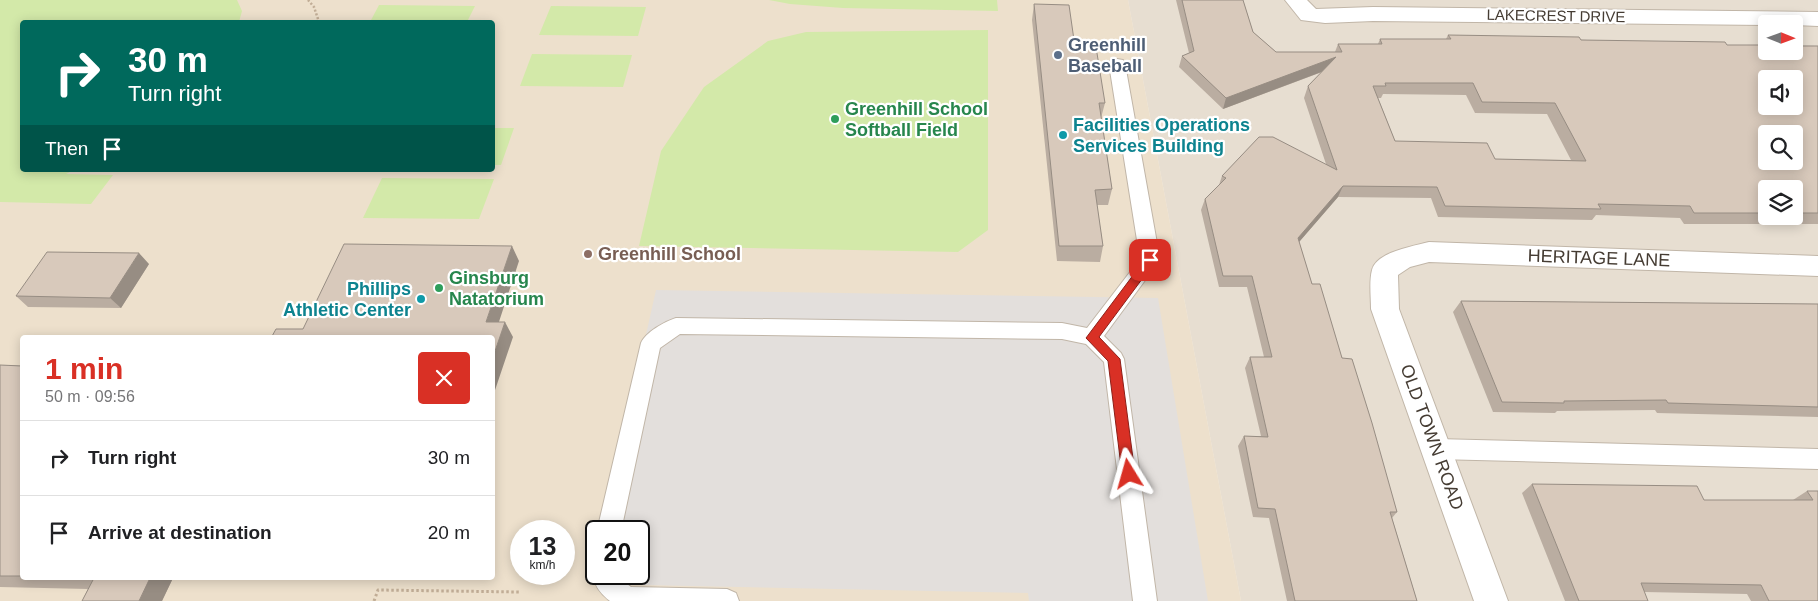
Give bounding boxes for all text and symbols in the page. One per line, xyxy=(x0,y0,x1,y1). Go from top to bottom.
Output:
street label: LAKECREST DRIVE xyxy=(1486,6,1626,25)
north arrow xyxy=(1758,15,1802,60)
map controls xyxy=(1758,15,1803,225)
place label: Greenhill Baseball xyxy=(1068,35,1146,76)
icon: right xyxy=(45,40,110,105)
text: 30 m xyxy=(128,40,208,79)
marker: Greenhill Baseball xyxy=(1052,49,1064,61)
button: sound xyxy=(1758,70,1803,115)
text: Turn right xyxy=(128,81,221,106)
place label: Greenhill School Softball Field xyxy=(845,99,988,140)
marker: Greenhill School Softball Field xyxy=(829,113,841,125)
place label: Facilities Operations Services Building xyxy=(1073,115,1250,156)
button: search xyxy=(1758,125,1803,170)
marker: Facilities Operations Services Building xyxy=(1057,129,1069,141)
icon: arrive xyxy=(98,135,126,163)
text: Then xyxy=(45,138,88,159)
button: layers xyxy=(1758,180,1803,225)
pin xyxy=(1129,239,1171,281)
place label: Greenhill School xyxy=(598,244,741,264)
icon: arrive xyxy=(1136,246,1164,274)
street label: HERITAGE LANE xyxy=(1527,246,1671,270)
marker: Greenhill School xyxy=(582,248,594,260)
place label: Ginsburg Natatorium xyxy=(449,268,544,309)
place label: Phillips Athletic Center xyxy=(283,279,411,320)
marker: Ginsburg Natatorium xyxy=(433,282,445,294)
marker: Phillips Athletic Center xyxy=(415,293,427,305)
text: 1 min xyxy=(45,352,123,385)
button: close xyxy=(418,352,470,404)
street label: OLD TOWN ROAD xyxy=(1396,362,1468,512)
text: 50 m · 09:56 xyxy=(45,388,135,405)
icon: right xyxy=(45,444,73,472)
text: Turn right xyxy=(88,447,176,468)
text: 30 m xyxy=(428,447,470,468)
position arrow xyxy=(1102,447,1154,499)
icon: arrive xyxy=(45,519,73,547)
speed limit sign: 20 xyxy=(585,520,650,585)
text: Arrive at destination xyxy=(88,522,272,543)
text: 20 m xyxy=(428,522,470,543)
text: 13 xyxy=(529,532,556,560)
text: km/h xyxy=(529,558,556,572)

